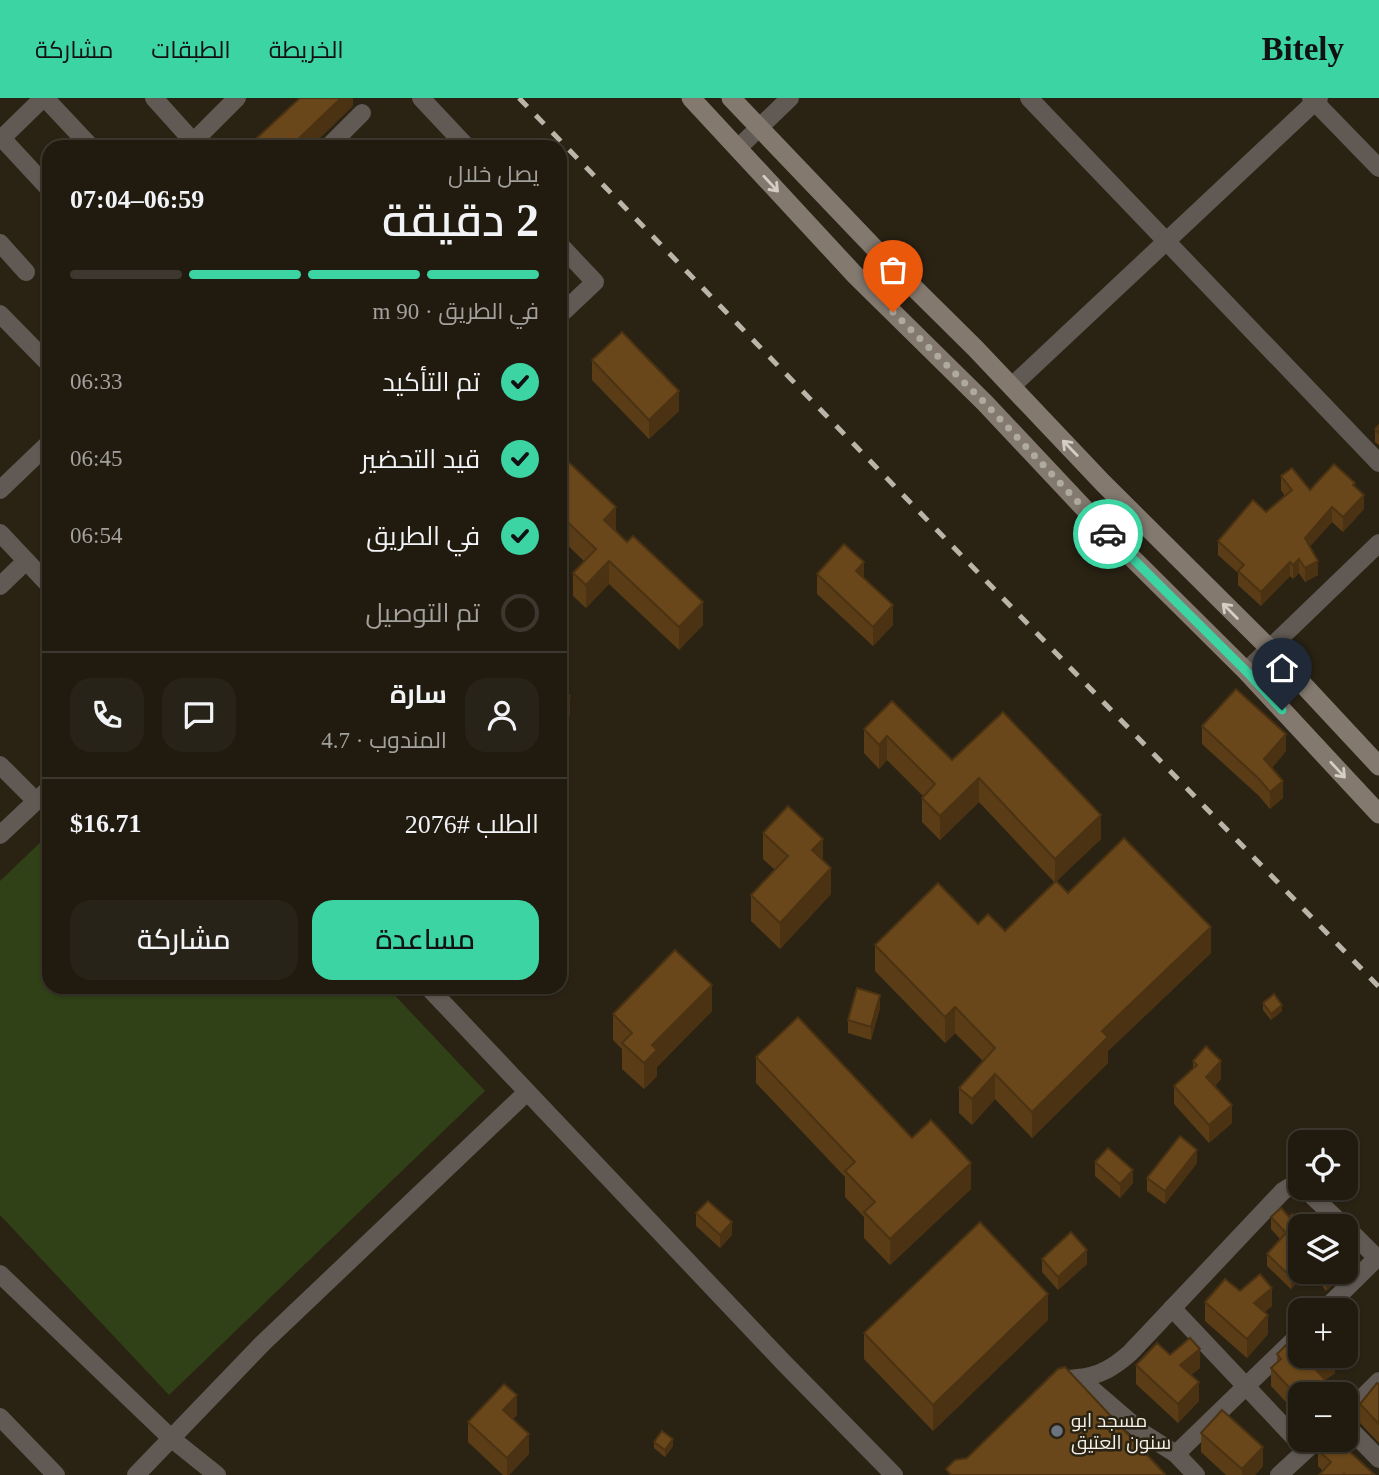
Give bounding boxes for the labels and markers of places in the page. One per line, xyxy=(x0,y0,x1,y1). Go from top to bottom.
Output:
pin xyxy=(863,240,923,312)
pin xyxy=(1252,638,1312,710)
place label: مسجد ابو سنون العتيق xyxy=(1071,1410,1171,1455)
marker: مسجد ابو سنون العتيق xyxy=(1049,1423,1065,1439)

